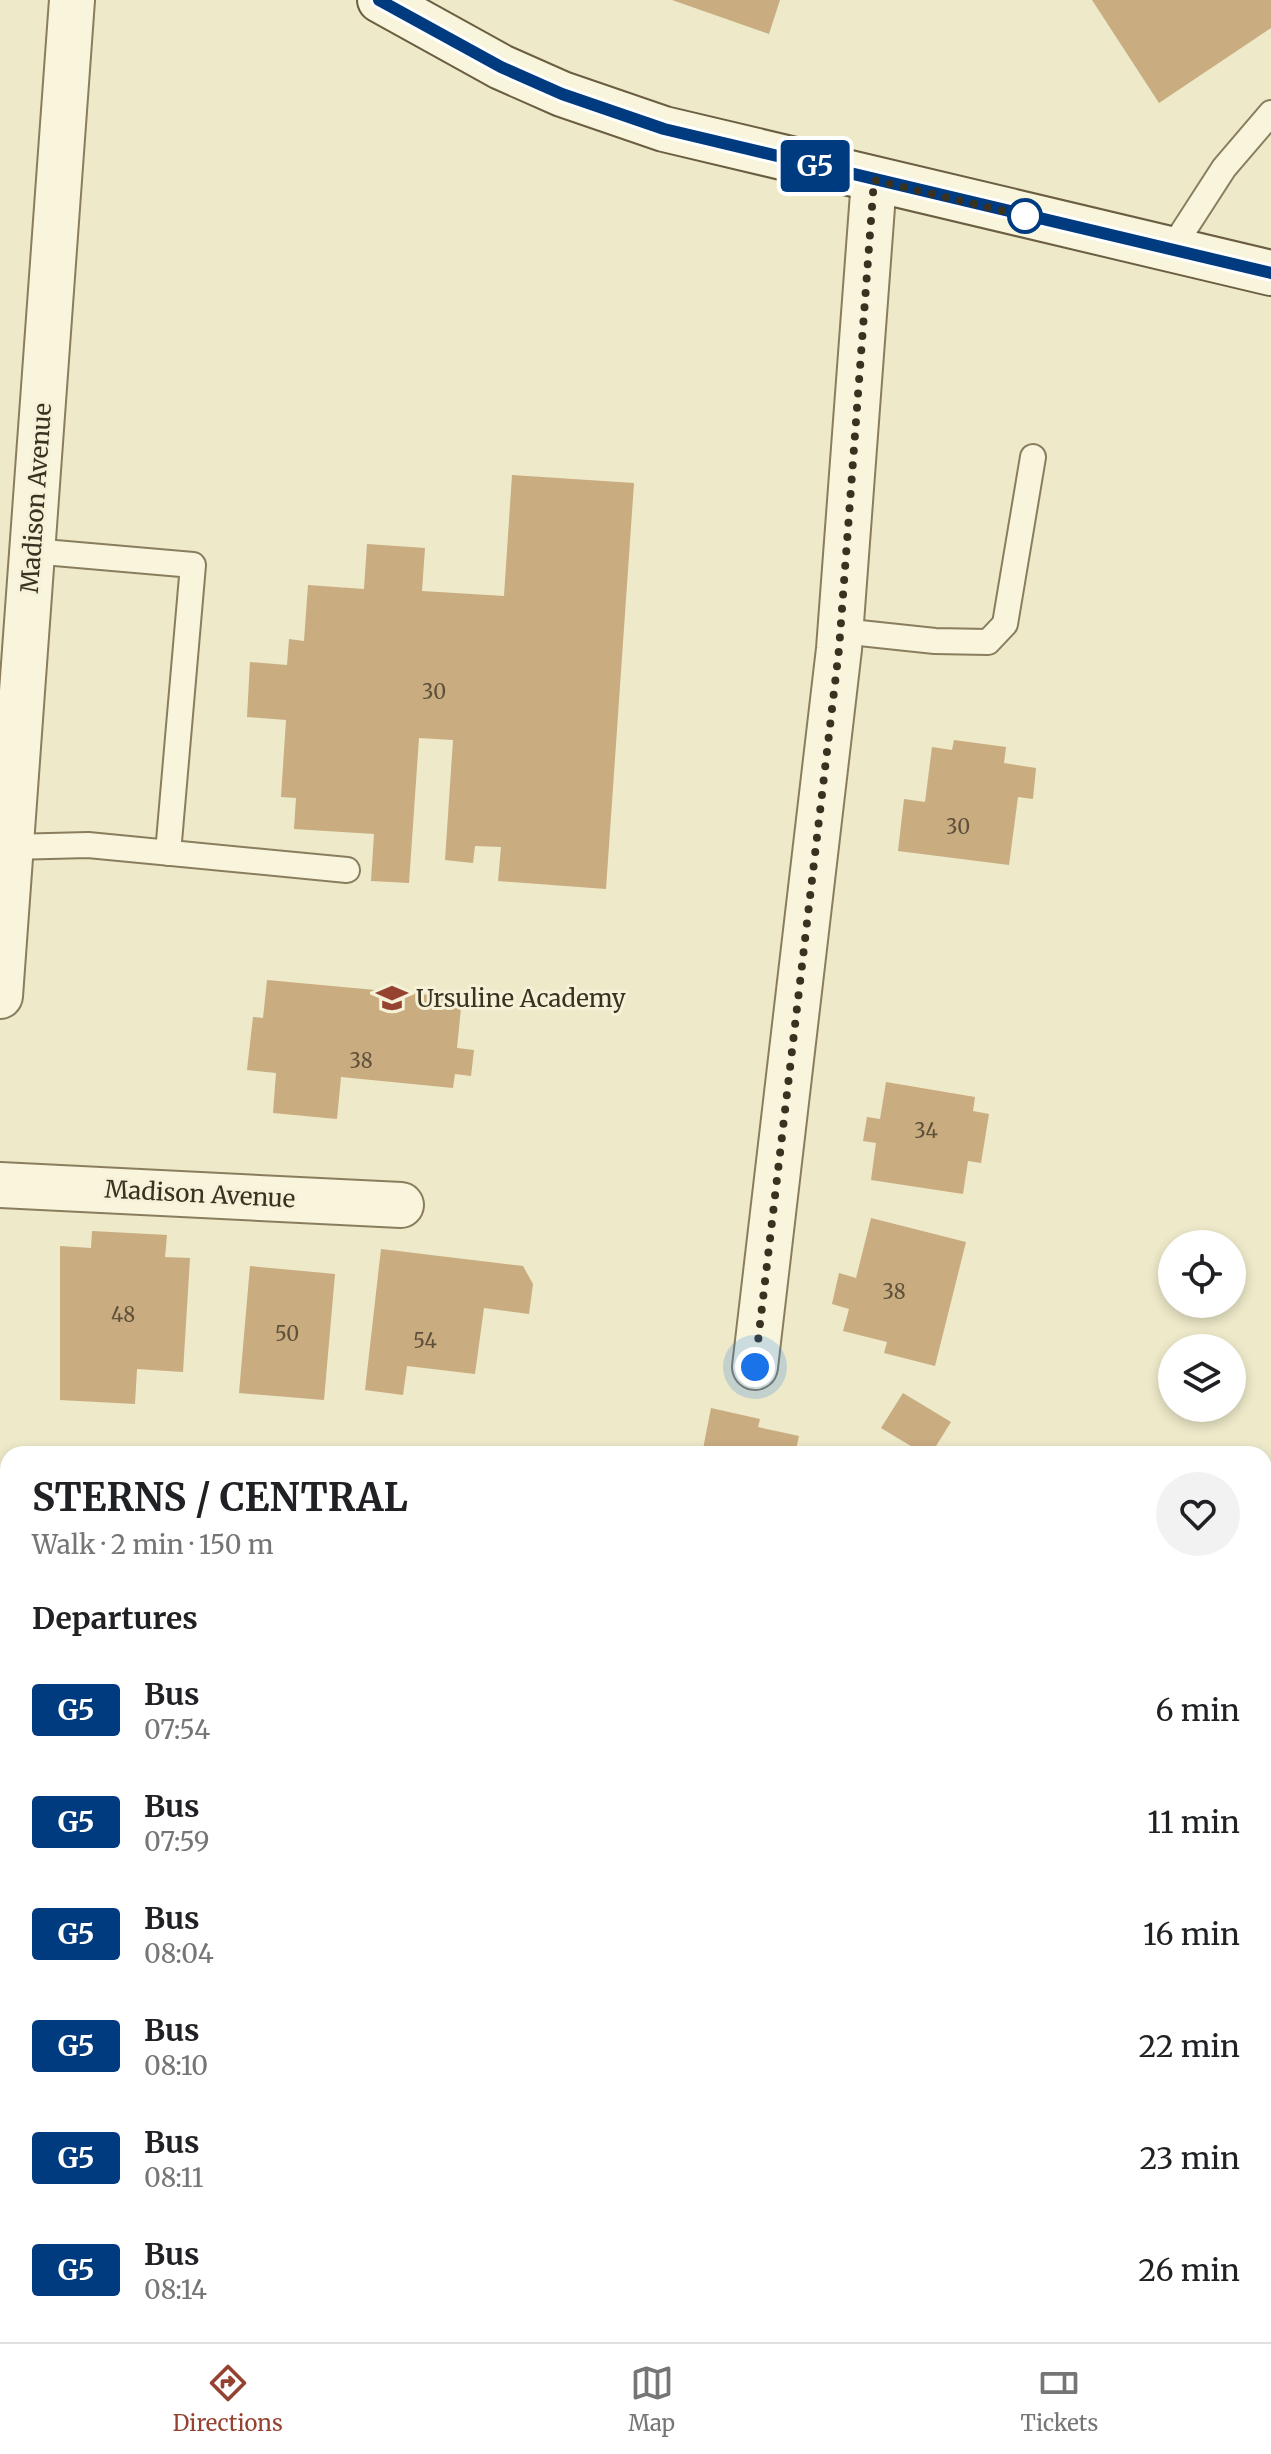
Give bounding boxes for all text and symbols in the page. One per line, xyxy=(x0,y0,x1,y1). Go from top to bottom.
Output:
line badge: G5 xyxy=(779,140,851,192)
text: G5 xyxy=(797,148,833,184)
unlabelled marker xyxy=(1008,199,1042,233)
street label: Madison Avenue xyxy=(14,402,58,594)
house number: 30 xyxy=(422,679,446,704)
house number: 30 xyxy=(946,814,970,839)
school or university icon: Ursuline Academy xyxy=(375,981,409,1015)
place label: Ursuline Academy xyxy=(416,983,626,1014)
house number: 38 xyxy=(349,1048,373,1073)
house number: 34 xyxy=(914,1118,938,1143)
street label: Madison Avenue xyxy=(104,1174,296,1214)
map controls xyxy=(1158,1230,1246,1422)
button: locate xyxy=(1158,1230,1246,1318)
house number: 38 xyxy=(882,1279,906,1304)
house number: 48 xyxy=(111,1302,135,1327)
house number: 50 xyxy=(275,1321,299,1346)
house number: 54 xyxy=(413,1328,437,1353)
button: layers xyxy=(1158,1334,1246,1422)
your location xyxy=(735,1347,775,1387)
button: heart xyxy=(1156,1472,1240,1556)
text: STERNS / CENTRAL xyxy=(32,1474,408,1521)
text: Walk · 2 min · 150 m xyxy=(32,1528,274,1561)
text: Departures xyxy=(32,1599,198,1637)
text: Bus xyxy=(144,1675,200,1713)
text: 6 min xyxy=(1155,1691,1240,1729)
text: G5 xyxy=(58,1692,94,1728)
text: 07:54 xyxy=(144,1713,210,1746)
text: Bus xyxy=(144,1787,200,1825)
text: 11 min xyxy=(1147,1803,1240,1841)
text: G5 xyxy=(58,1804,94,1840)
text: 07:59 xyxy=(144,1825,210,1858)
text: Bus xyxy=(144,1899,200,1937)
text: 16 min xyxy=(1143,1915,1240,1953)
text: G5 xyxy=(58,1916,94,1952)
text: 08:04 xyxy=(144,1937,214,1970)
text: Bus xyxy=(144,2011,200,2049)
text: 22 min xyxy=(1138,2027,1240,2065)
text: G5 xyxy=(58,2028,94,2064)
text: 08:10 xyxy=(144,2049,208,2082)
text: Bus xyxy=(144,2123,200,2161)
text: 23 min xyxy=(1140,2139,1240,2177)
text: G5 xyxy=(58,2140,94,2176)
text: 08:11 xyxy=(144,2161,203,2194)
text: Bus xyxy=(144,2235,200,2273)
text: 26 min xyxy=(1138,2251,1240,2289)
text: G5 xyxy=(58,2252,94,2288)
text: 08:14 xyxy=(144,2273,207,2306)
tab: Directions xyxy=(173,2361,283,2437)
tab: Map xyxy=(628,2361,675,2437)
tab: Tickets xyxy=(1021,2361,1098,2437)

